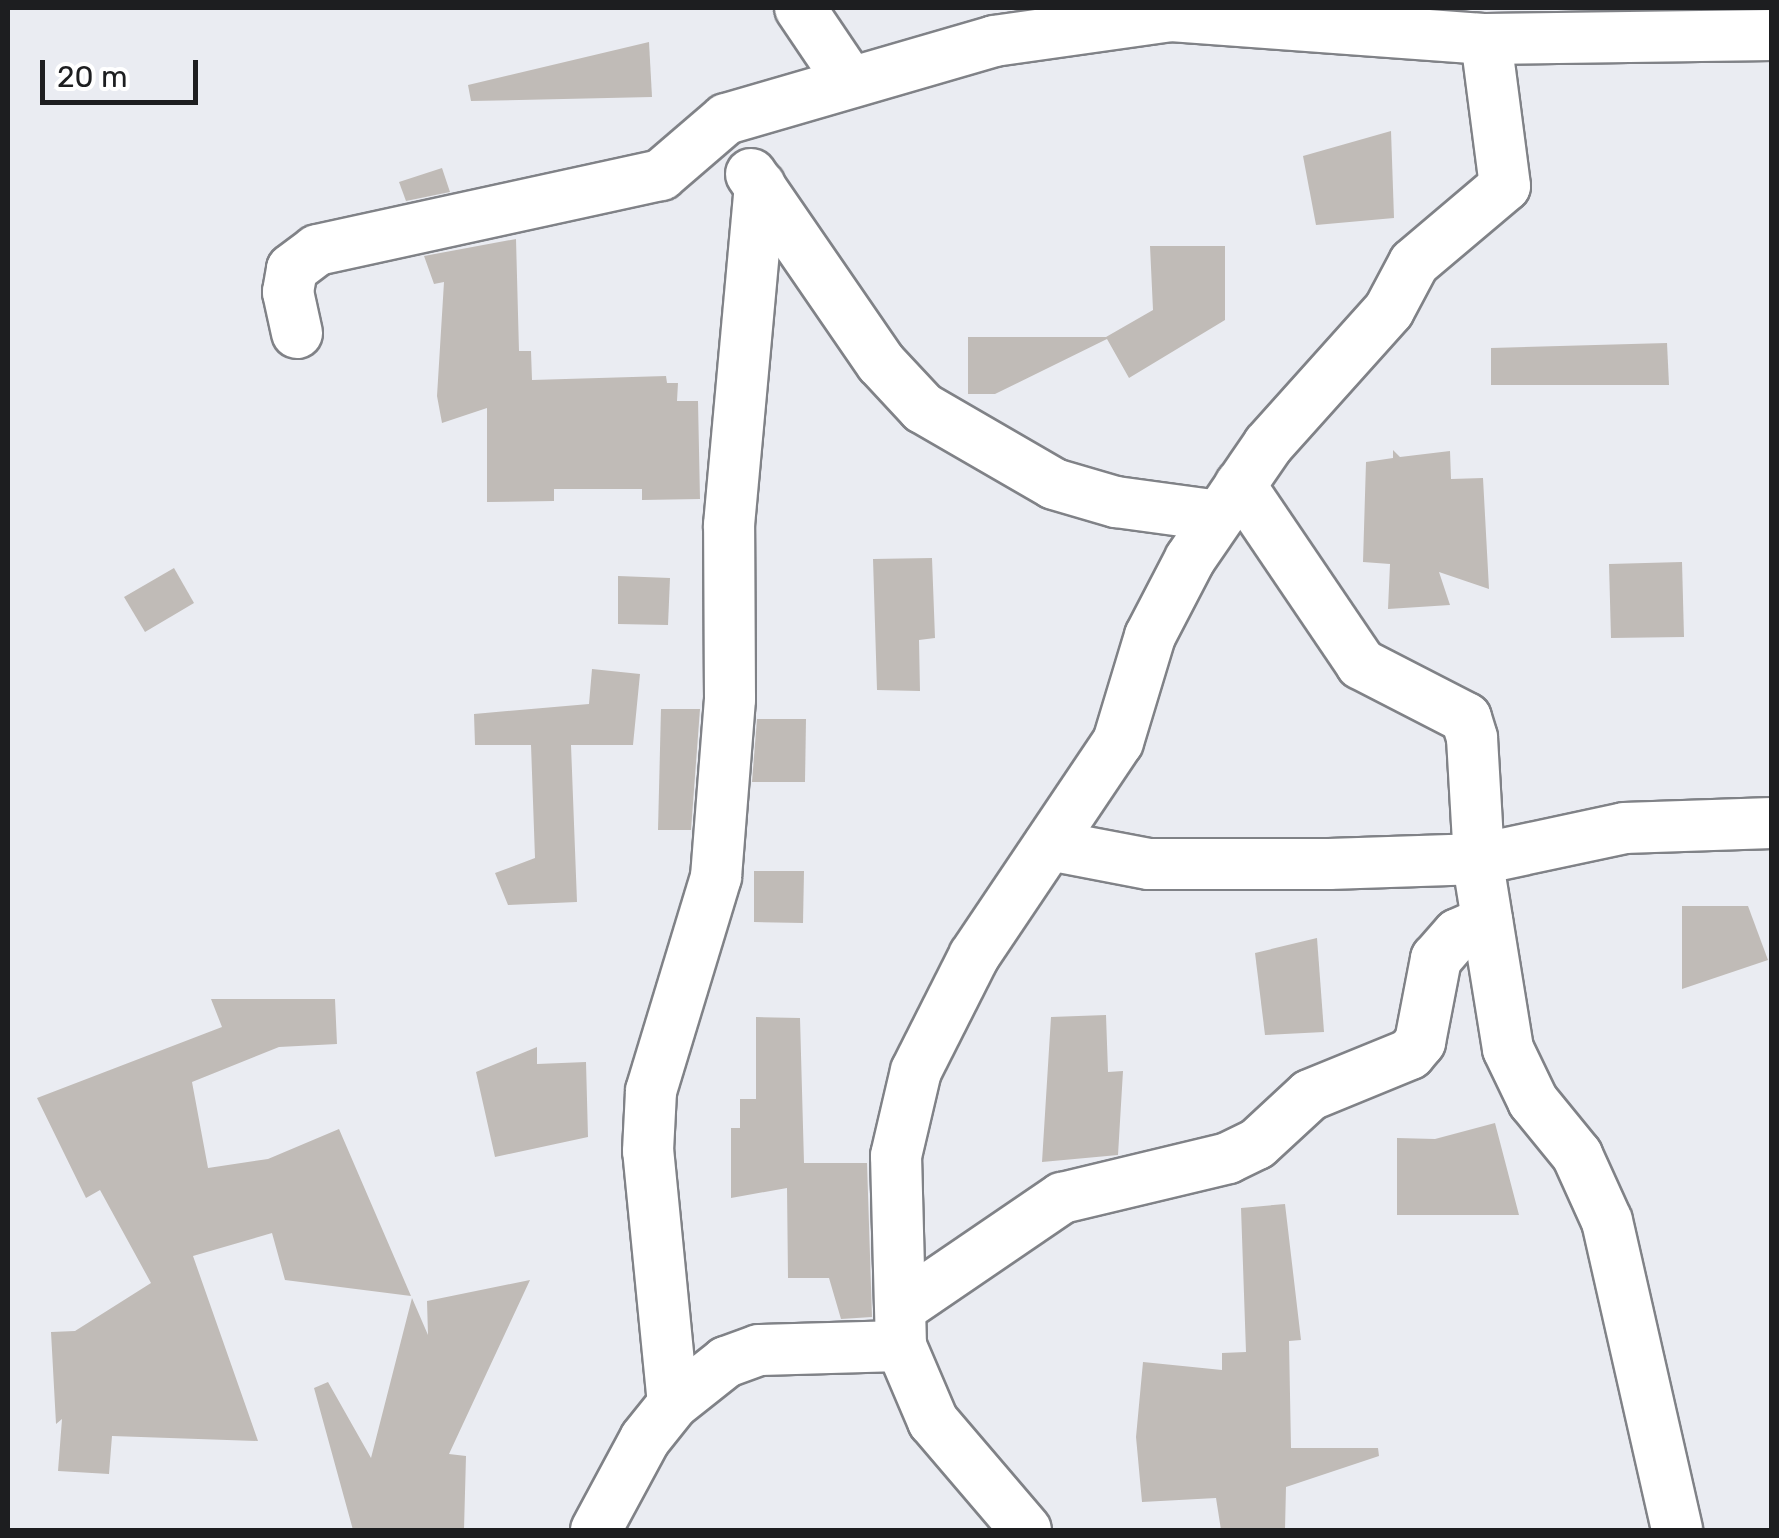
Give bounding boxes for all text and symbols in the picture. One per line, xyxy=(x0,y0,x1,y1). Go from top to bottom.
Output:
scale bar xyxy=(45,40,202,102)
text: 20 m xyxy=(57,59,128,95)

